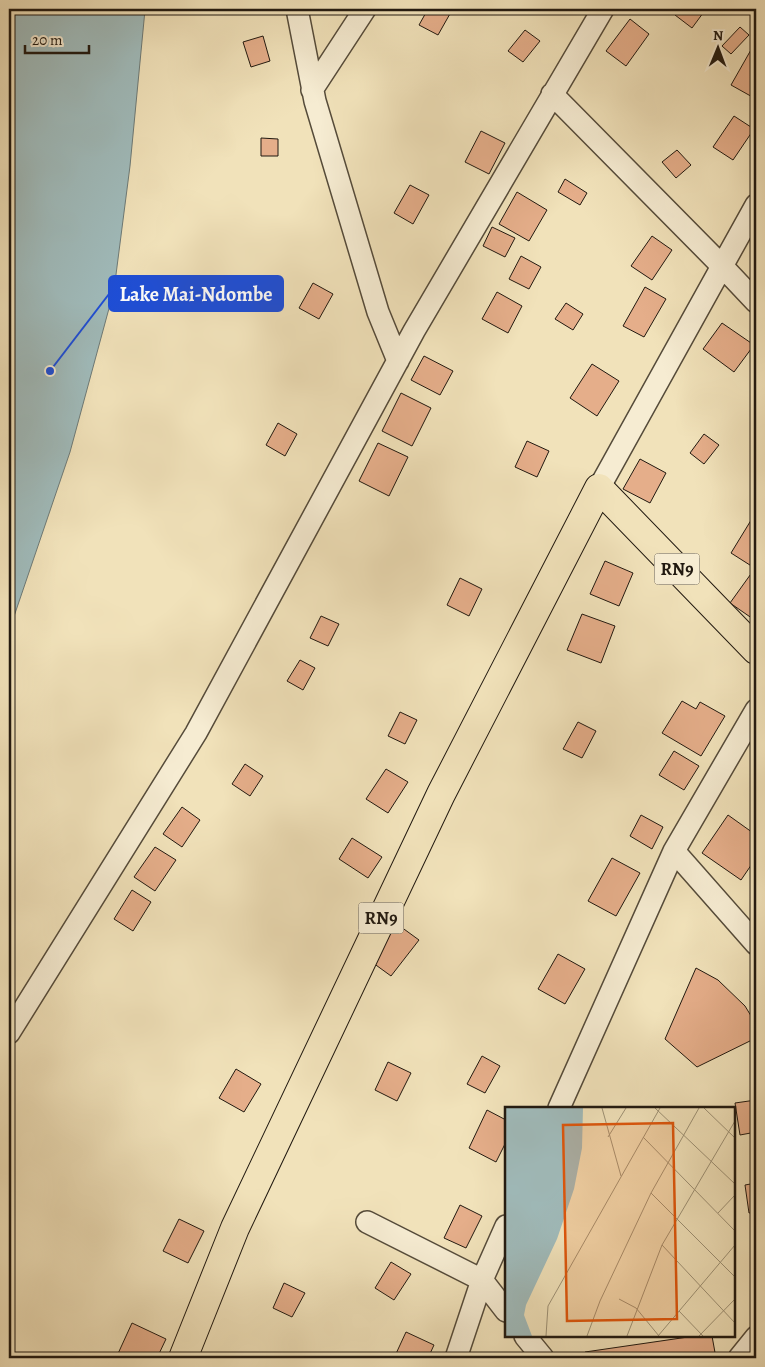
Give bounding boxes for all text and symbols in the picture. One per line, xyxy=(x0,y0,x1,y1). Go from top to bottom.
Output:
scale bar xyxy=(25,22,89,54)
north arrow xyxy=(692,22,742,72)
text: N xyxy=(713,26,723,45)
text: 20 m xyxy=(32,30,63,50)
callout: Lake Mai-Ndombe xyxy=(109,276,283,311)
text: Lake Mai-Ndombe xyxy=(119,281,273,308)
road number: RN9 xyxy=(654,554,700,584)
road number: RN9 xyxy=(358,902,404,934)
inset map xyxy=(505,1107,735,1337)

